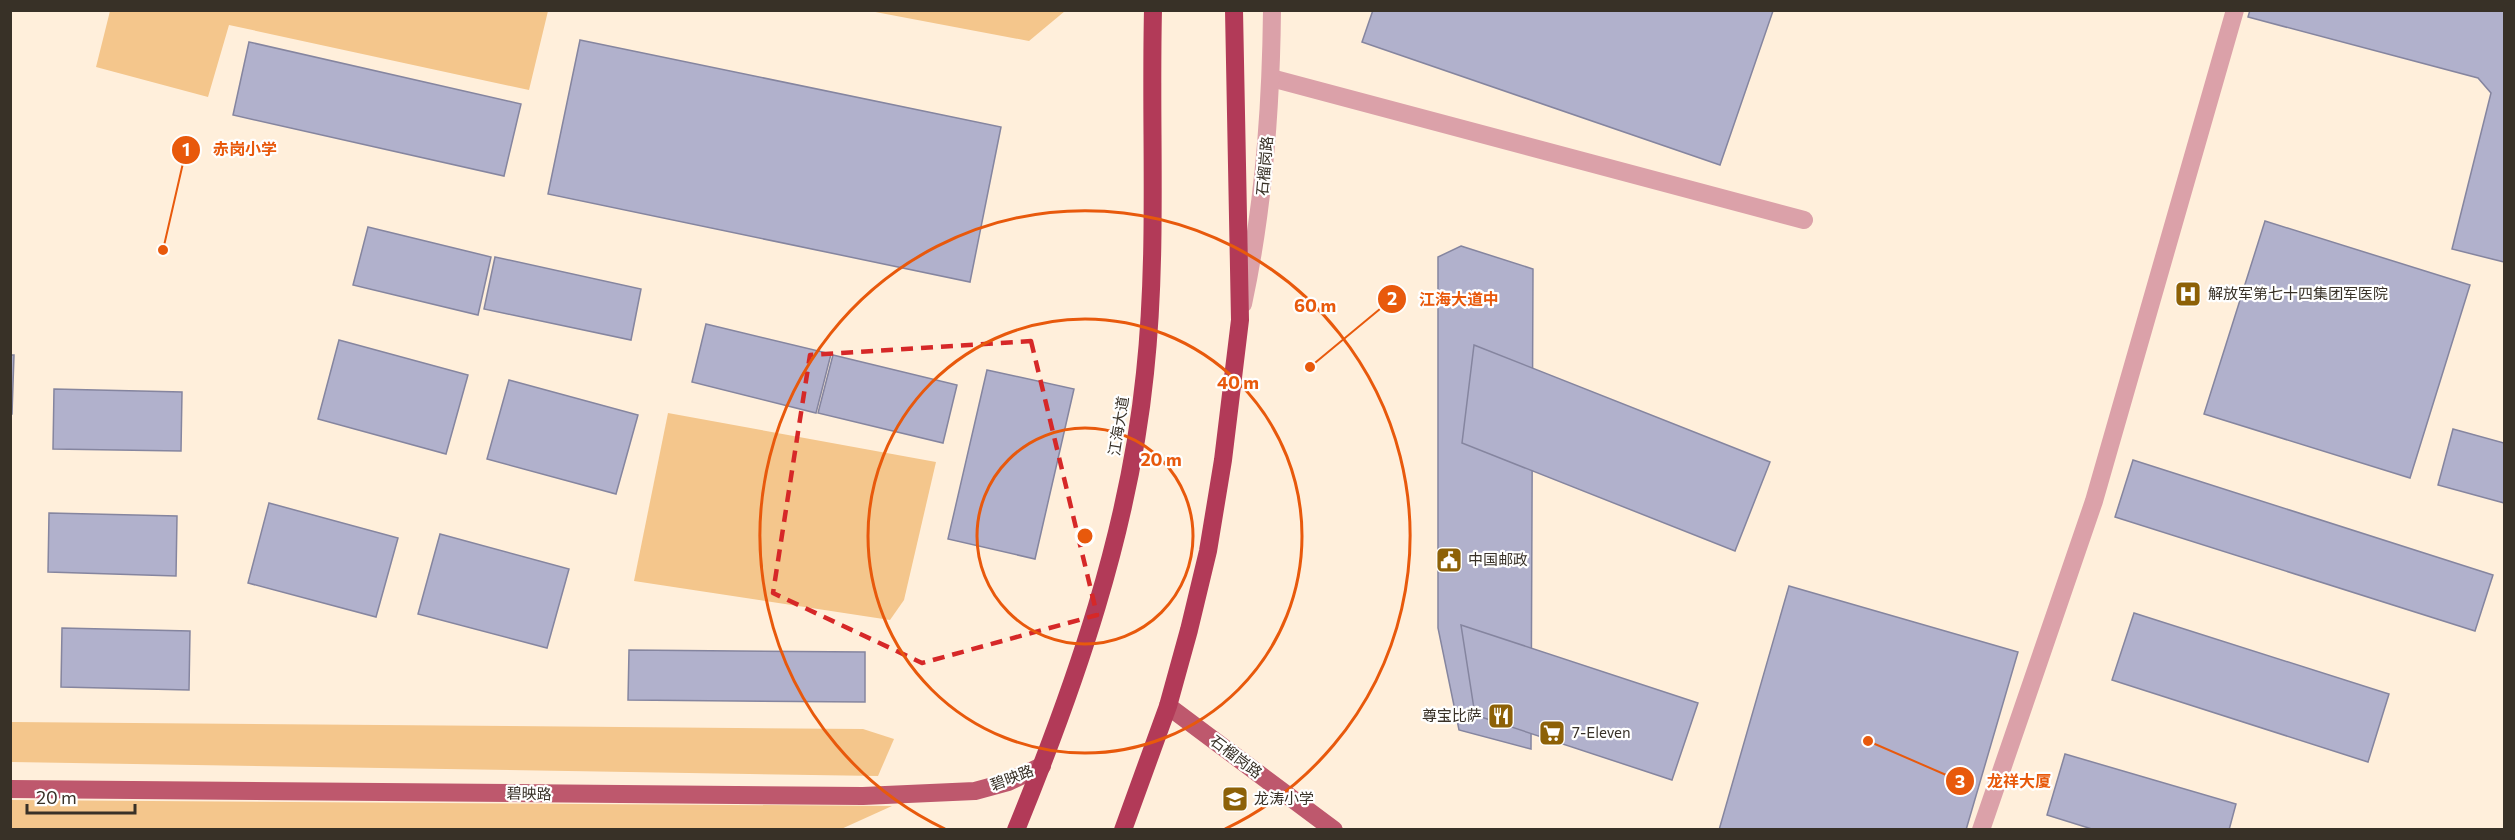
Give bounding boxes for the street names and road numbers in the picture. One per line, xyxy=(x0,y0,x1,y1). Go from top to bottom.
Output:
street label: 石榴岗路 xyxy=(1252,135,1276,197)
street label: 江海大道 xyxy=(1104,395,1132,457)
street label: 石榴岗路 xyxy=(1207,731,1266,781)
street label: 碧映路 xyxy=(987,761,1036,794)
street label: 碧映路 xyxy=(506,784,552,802)

